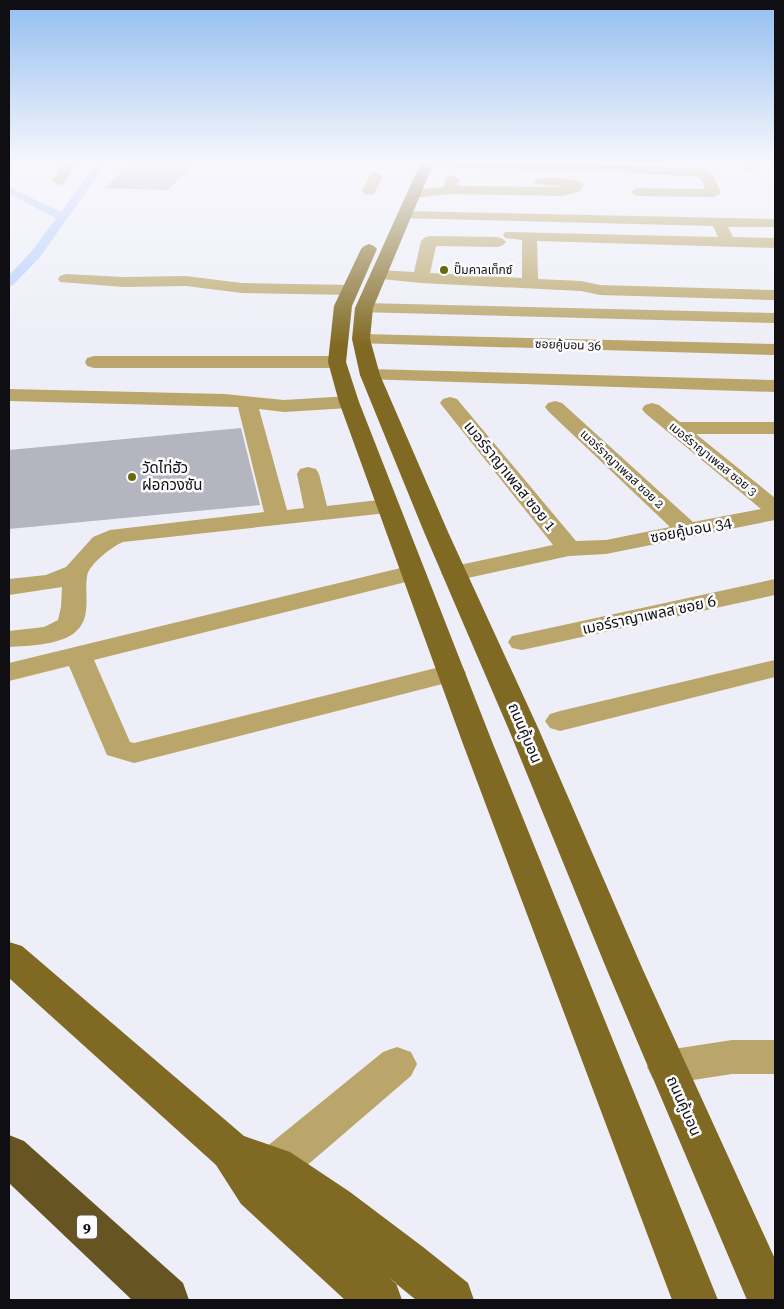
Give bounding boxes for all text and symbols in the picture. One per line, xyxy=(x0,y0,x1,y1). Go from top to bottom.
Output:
place label: ปั๊มคาลเท็กซ์ xyxy=(454,261,513,277)
marker: ปั๊มคาลเท็กซ์ xyxy=(438,264,450,276)
street label: ซอยคู้บอน 36 xyxy=(535,337,602,353)
street label: เมอร์ราญาเพลส ซอย 1 xyxy=(460,417,560,535)
street label: เมอร์ราญาเพลส ซอย 3 xyxy=(666,419,760,499)
street label: เมอร์ราญาเพลส ซอย 2 xyxy=(577,427,667,511)
place label: วัดไท่ฮัว ฝอกวงซัน xyxy=(142,459,202,494)
marker: วัดไท่ฮัว ฝอกวงซัน xyxy=(126,471,138,483)
street label: ซอยคู้บอน 34 xyxy=(649,513,734,547)
street label: เมอร์ราญาเพลส ซอย 6 xyxy=(580,592,718,638)
street label: ถนนคู้บอน xyxy=(504,700,546,766)
street label: ถนนคู้บอน xyxy=(663,1073,705,1139)
road number: 9 xyxy=(77,1216,97,1238)

